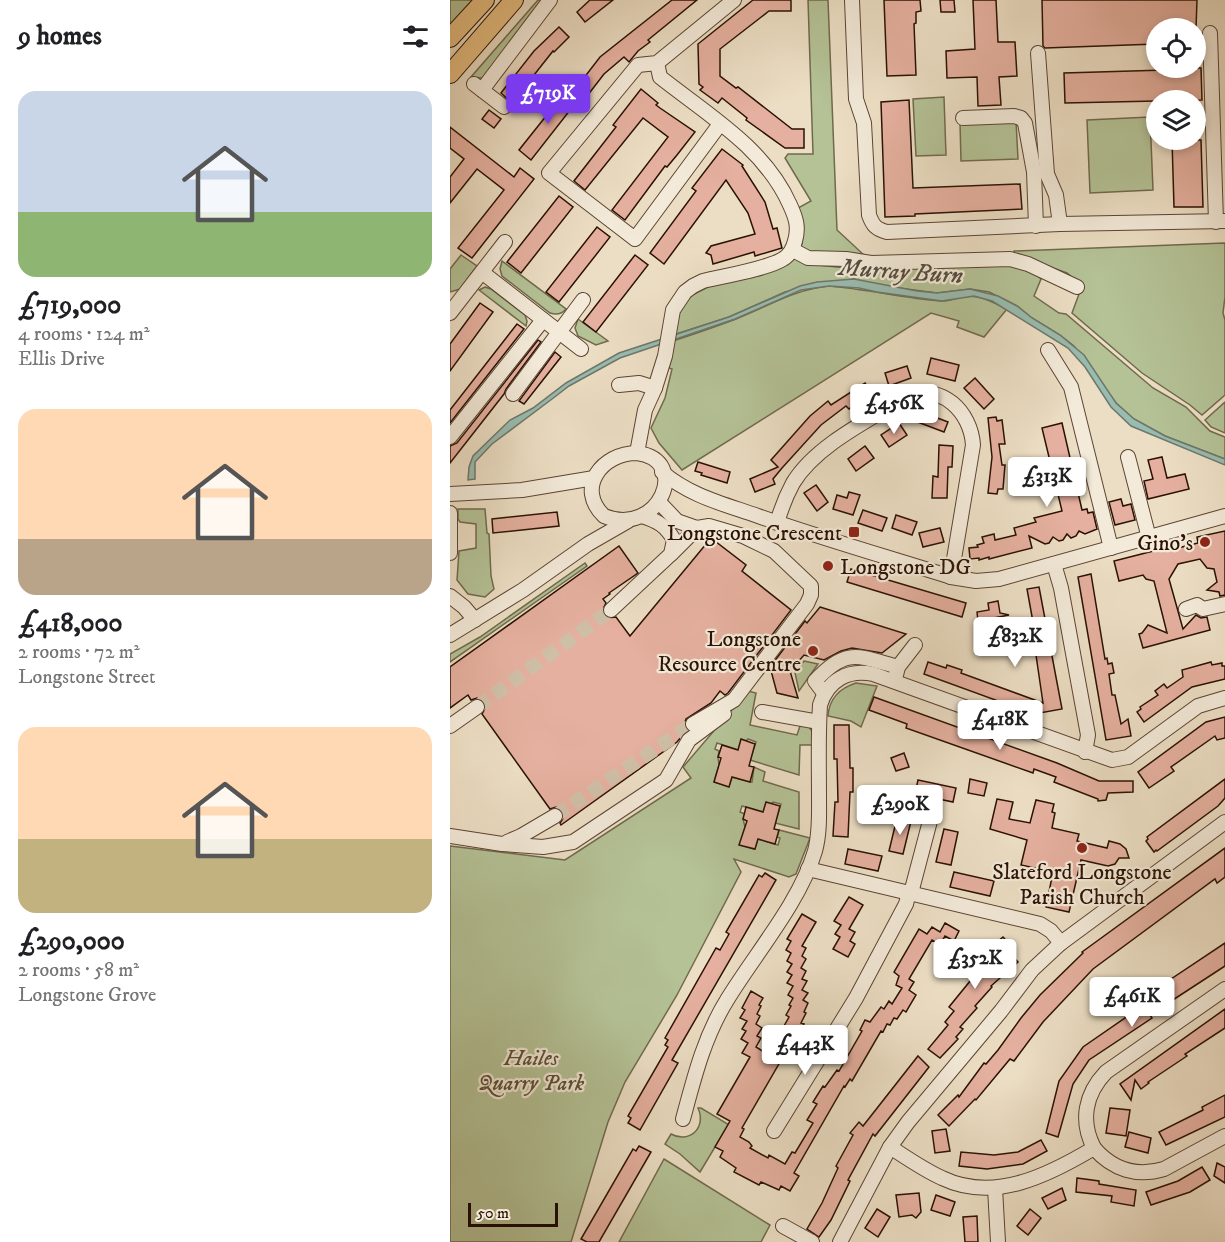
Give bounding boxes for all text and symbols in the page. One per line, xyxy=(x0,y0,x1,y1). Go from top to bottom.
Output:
map controls xyxy=(1146,18,1206,150)
button: locate xyxy=(1146,18,1206,78)
text: 9 homes xyxy=(18,20,102,53)
icon: filters xyxy=(399,20,432,53)
pin: £719K xyxy=(506,74,590,125)
text: £719K xyxy=(520,81,576,106)
button: layers xyxy=(1146,90,1206,150)
icon: home xyxy=(171,130,279,238)
water label: Murray Burn xyxy=(836,253,964,291)
text: £719,000 xyxy=(18,289,121,322)
text: 4 rooms · 124 m² xyxy=(18,322,150,347)
text: Ellis Drive xyxy=(18,347,105,372)
pin: £456K xyxy=(852,384,936,435)
text: £456K xyxy=(864,391,924,416)
icon: home xyxy=(171,448,279,556)
pin: £313K xyxy=(1005,457,1089,508)
text: £313K xyxy=(1022,464,1072,489)
place label: Longstone Crescent xyxy=(667,520,842,547)
marker: Longstone Crescent xyxy=(847,525,861,539)
place label: Gino's xyxy=(1137,530,1193,557)
marker: Gino's xyxy=(1198,535,1212,549)
place label: Longstone DG xyxy=(840,554,971,581)
marker: Longstone DG xyxy=(821,559,835,573)
text: £418,000 xyxy=(18,607,123,640)
pin: £832K xyxy=(973,617,1057,668)
text: £832K xyxy=(987,624,1043,649)
place label: Longstone Resource Centre xyxy=(658,626,801,678)
text: 2 rooms · 72 m² xyxy=(18,640,140,665)
marker: Longstone Resource Centre xyxy=(806,644,820,658)
text: Longstone Street xyxy=(18,665,155,690)
pin: £418K xyxy=(958,700,1042,751)
text: £418K xyxy=(972,707,1028,732)
icon: home xyxy=(171,766,279,874)
pin: £290K xyxy=(858,785,942,836)
text: £290K xyxy=(871,792,929,817)
marker: Slateford Longstone Parish Church xyxy=(1075,841,1089,855)
place label: Slateford Longstone Parish Church xyxy=(992,859,1172,911)
text: £290,000 xyxy=(18,925,125,958)
pin: £352K xyxy=(933,939,1017,990)
text: £352K xyxy=(947,946,1003,971)
text: 2 rooms · 58 m² xyxy=(18,958,139,983)
pin: £461K xyxy=(1090,977,1174,1028)
text: Longstone Grove xyxy=(18,983,156,1008)
text: £461K xyxy=(1103,984,1161,1009)
pin: £443K xyxy=(763,1025,847,1076)
text: £443K xyxy=(776,1032,834,1057)
park label: Hailes Quarry Park xyxy=(478,1045,585,1097)
scale bar xyxy=(468,1200,558,1228)
text: 50 m xyxy=(477,1203,509,1223)

